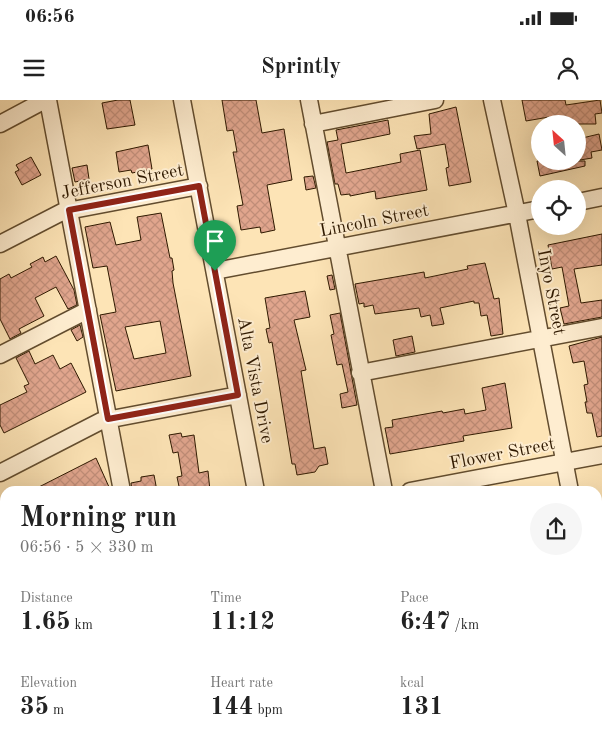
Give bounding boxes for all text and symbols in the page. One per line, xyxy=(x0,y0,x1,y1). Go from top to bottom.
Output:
text: 06:56 xyxy=(25,8,74,27)
icon: menu xyxy=(20,54,48,82)
icon: person xyxy=(554,54,582,82)
text: Sprintly xyxy=(261,56,341,78)
north arrow xyxy=(531,115,586,170)
map controls xyxy=(531,115,586,235)
street label: Jefferson Street xyxy=(59,161,185,203)
button: locate xyxy=(531,180,586,235)
street label: Lincoln Street xyxy=(318,202,430,240)
pin xyxy=(194,220,236,271)
icon: arrive xyxy=(201,227,229,255)
street label: Inyo Street xyxy=(534,248,568,337)
street label: Alta Vista Drive xyxy=(234,316,276,445)
street label: Flower Street xyxy=(448,435,557,473)
button: share xyxy=(530,503,582,555)
text: Morning run xyxy=(20,505,177,533)
text: 06:56 · 5 × 330 m xyxy=(20,540,153,556)
text: Distance xyxy=(20,591,73,605)
text: Time xyxy=(210,591,241,605)
text: Pace xyxy=(400,591,428,605)
text: 1.65 xyxy=(20,610,71,635)
text: 11:12 xyxy=(210,610,275,635)
text: 6:47 xyxy=(400,610,451,635)
text: km xyxy=(71,618,93,632)
text: /km xyxy=(451,618,479,632)
text: Elevation xyxy=(20,676,77,690)
text: Heart rate xyxy=(210,676,273,690)
text: kcal xyxy=(400,676,424,690)
text: 35 xyxy=(20,695,49,720)
text: 144 xyxy=(210,695,254,720)
text: 131 xyxy=(400,695,444,720)
text: m xyxy=(49,703,64,717)
text: bpm xyxy=(254,703,283,717)

